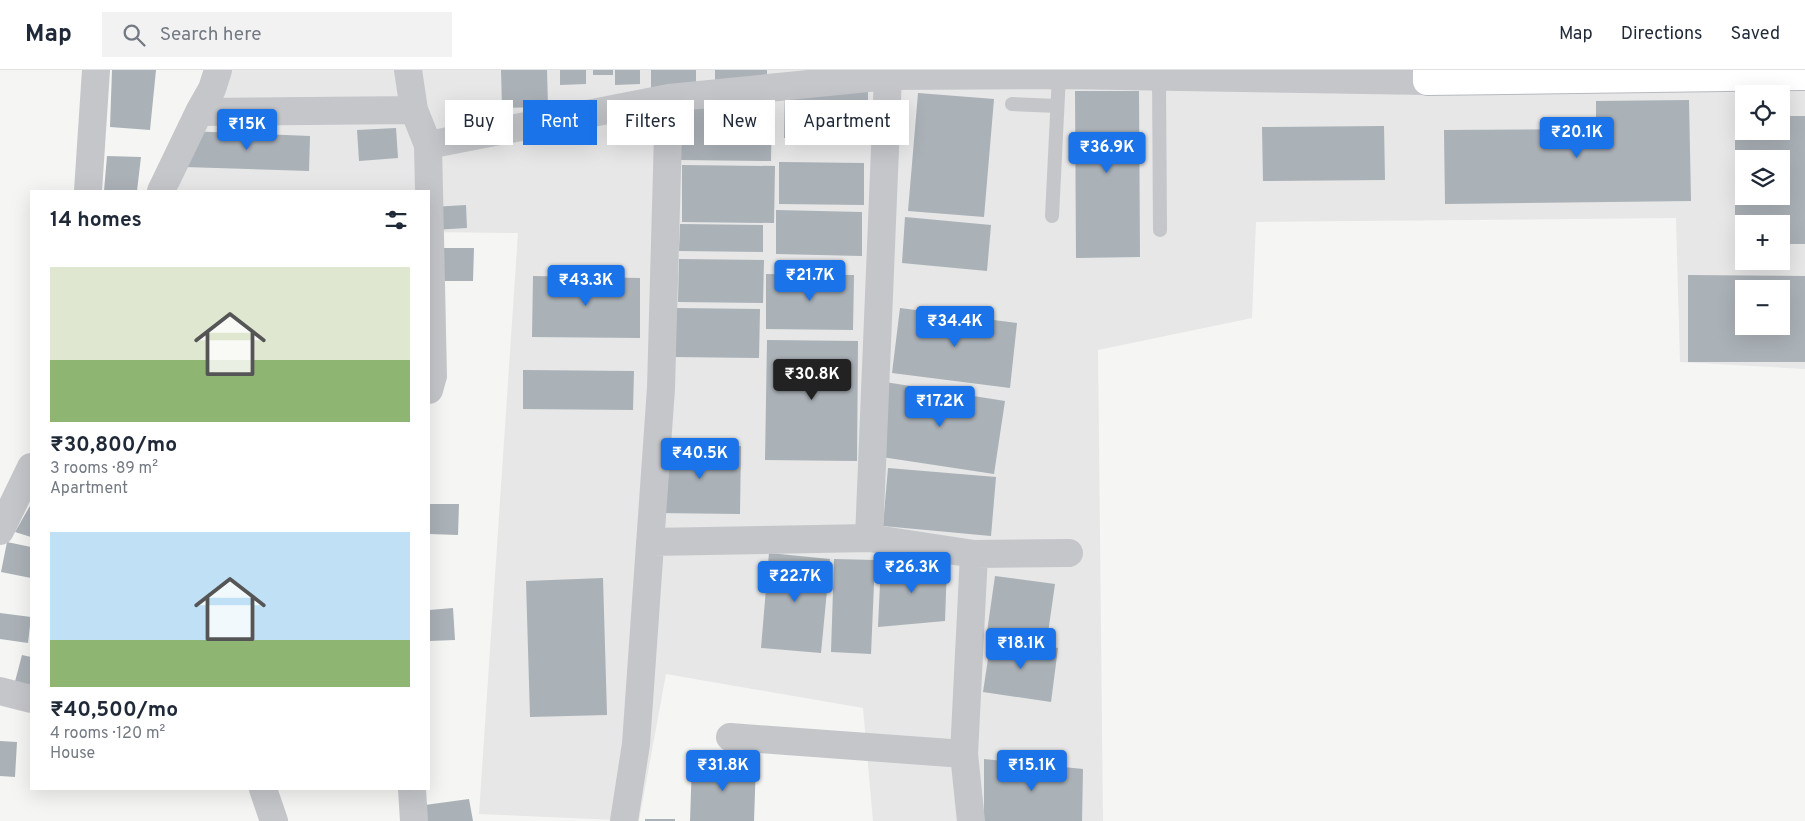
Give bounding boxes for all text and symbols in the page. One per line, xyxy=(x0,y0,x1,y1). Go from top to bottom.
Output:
search box xyxy=(102,12,452,57)
text: Map xyxy=(25,20,72,50)
icon: search xyxy=(120,21,148,49)
text: Search here xyxy=(160,23,261,47)
text: Map xyxy=(1559,23,1593,46)
text: Directions xyxy=(1621,23,1703,46)
text: Saved xyxy=(1731,23,1780,46)
map controls xyxy=(1735,85,1790,335)
button: locate xyxy=(1735,85,1790,140)
chip: Buy xyxy=(445,100,513,145)
chip: Rent xyxy=(523,100,597,145)
chip: Filters xyxy=(607,100,694,145)
chip: New xyxy=(704,100,775,145)
chip: Apartment xyxy=(785,100,909,145)
pin: ₹15K xyxy=(217,108,277,151)
text: ₹15K xyxy=(228,115,266,135)
pin: ₹20.1K xyxy=(1536,116,1618,159)
text: ₹20.1K xyxy=(1551,123,1603,143)
pin: ₹36.9K xyxy=(1066,132,1148,174)
text: ₹36.9K xyxy=(1080,138,1134,158)
button: layers xyxy=(1735,150,1790,205)
icon: filters xyxy=(382,206,410,234)
text: 14 homes xyxy=(50,207,142,234)
button: + xyxy=(1735,215,1790,270)
pin: ₹21.7K xyxy=(769,260,851,302)
pin: ₹43.3K xyxy=(545,264,627,307)
text: ₹21.7K xyxy=(785,266,835,286)
text: ₹43.3K xyxy=(559,271,613,291)
button: − xyxy=(1735,280,1790,335)
icon: home xyxy=(185,299,275,389)
pin: ₹34.4K xyxy=(914,306,996,348)
text: ₹34.4K xyxy=(927,312,983,332)
pin: ₹30.8K xyxy=(771,358,853,401)
text: ₹30.8K xyxy=(784,365,840,385)
pin: ₹17.2K xyxy=(899,386,981,428)
text: ₹17.2K xyxy=(916,392,964,412)
text: ₹30,800/mo xyxy=(50,432,177,459)
pin: ₹40.5K xyxy=(659,438,741,480)
text: ₹40.5K xyxy=(672,444,728,464)
text: 3 rooms · 89 m² xyxy=(50,459,158,479)
text: Apartment xyxy=(50,479,128,499)
pin: ₹26.3K xyxy=(871,552,953,594)
text: ₹26.3K xyxy=(885,558,939,578)
pin: ₹22.7K xyxy=(754,560,836,603)
icon: home xyxy=(185,564,275,654)
text: ₹22.7K xyxy=(769,567,821,587)
pin: ₹18.1K xyxy=(980,628,1062,670)
text: ₹18.1K xyxy=(997,634,1045,654)
text: ₹40,500/mo xyxy=(50,697,178,724)
text: 4 rooms · 120 m² xyxy=(50,724,165,744)
text: House xyxy=(50,744,95,764)
pin: ₹31.8K xyxy=(682,750,764,792)
pin: ₹15.1K xyxy=(991,750,1073,792)
text: ₹31.8K xyxy=(697,756,749,776)
text: ₹15.1K xyxy=(1008,756,1056,776)

